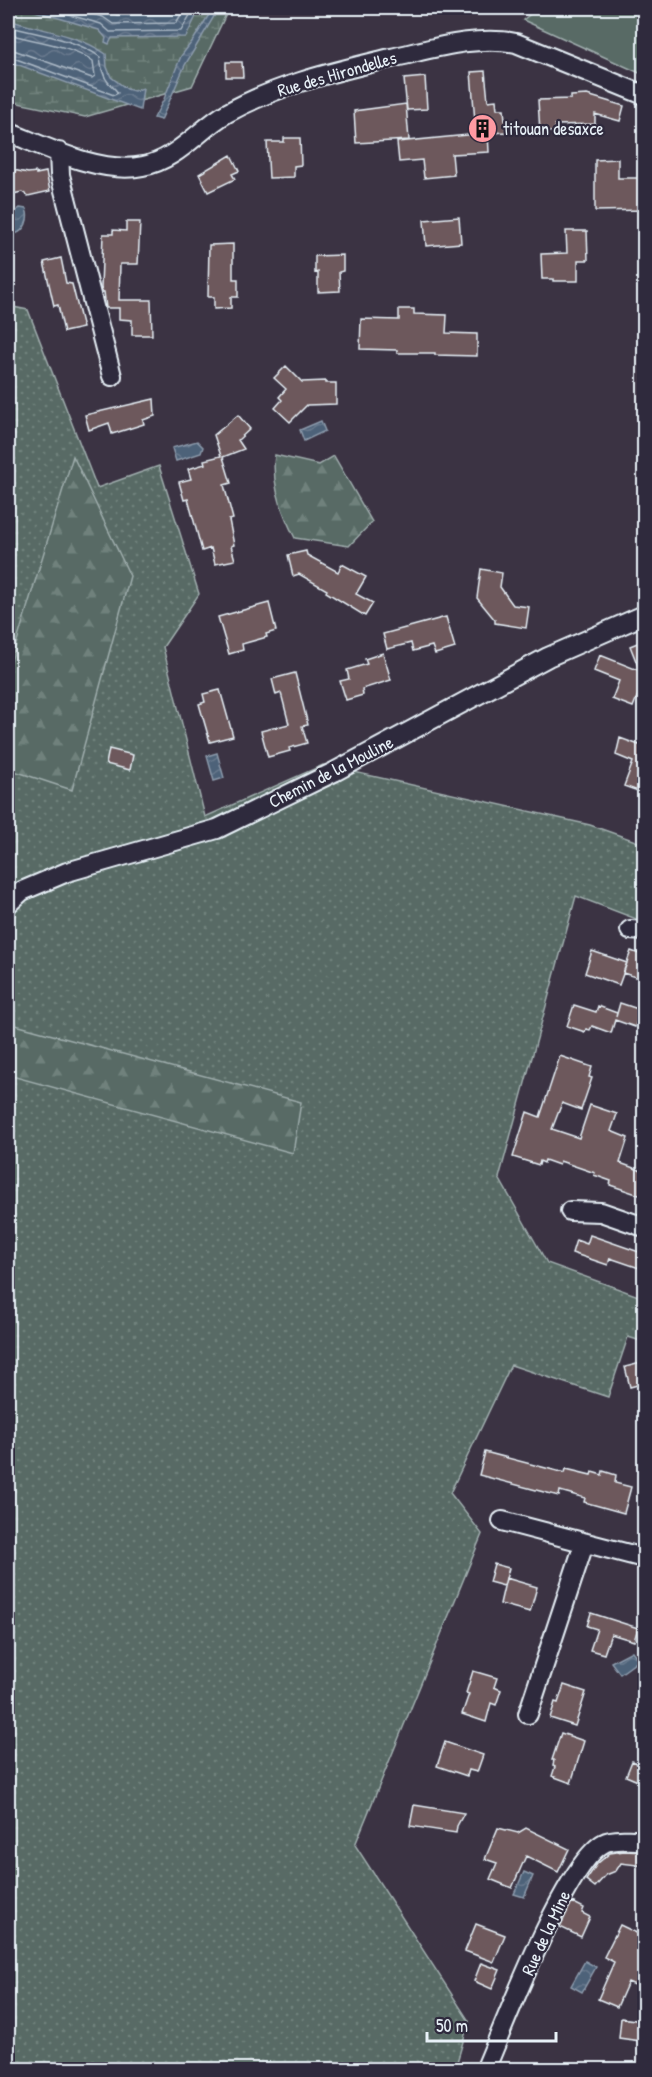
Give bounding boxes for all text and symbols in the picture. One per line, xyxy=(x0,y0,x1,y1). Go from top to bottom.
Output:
street label: Rue des Hirondelles xyxy=(274,45,399,102)
building icon: titouan desaxce xyxy=(466,113,498,145)
place label: titouan desaxce xyxy=(503,116,604,141)
street label: Chemin de la Mouline xyxy=(264,729,397,814)
street label: Rue de la Mine xyxy=(515,1886,576,1979)
scale bar xyxy=(427,2005,556,2043)
text: 50 m xyxy=(436,2013,468,2038)

